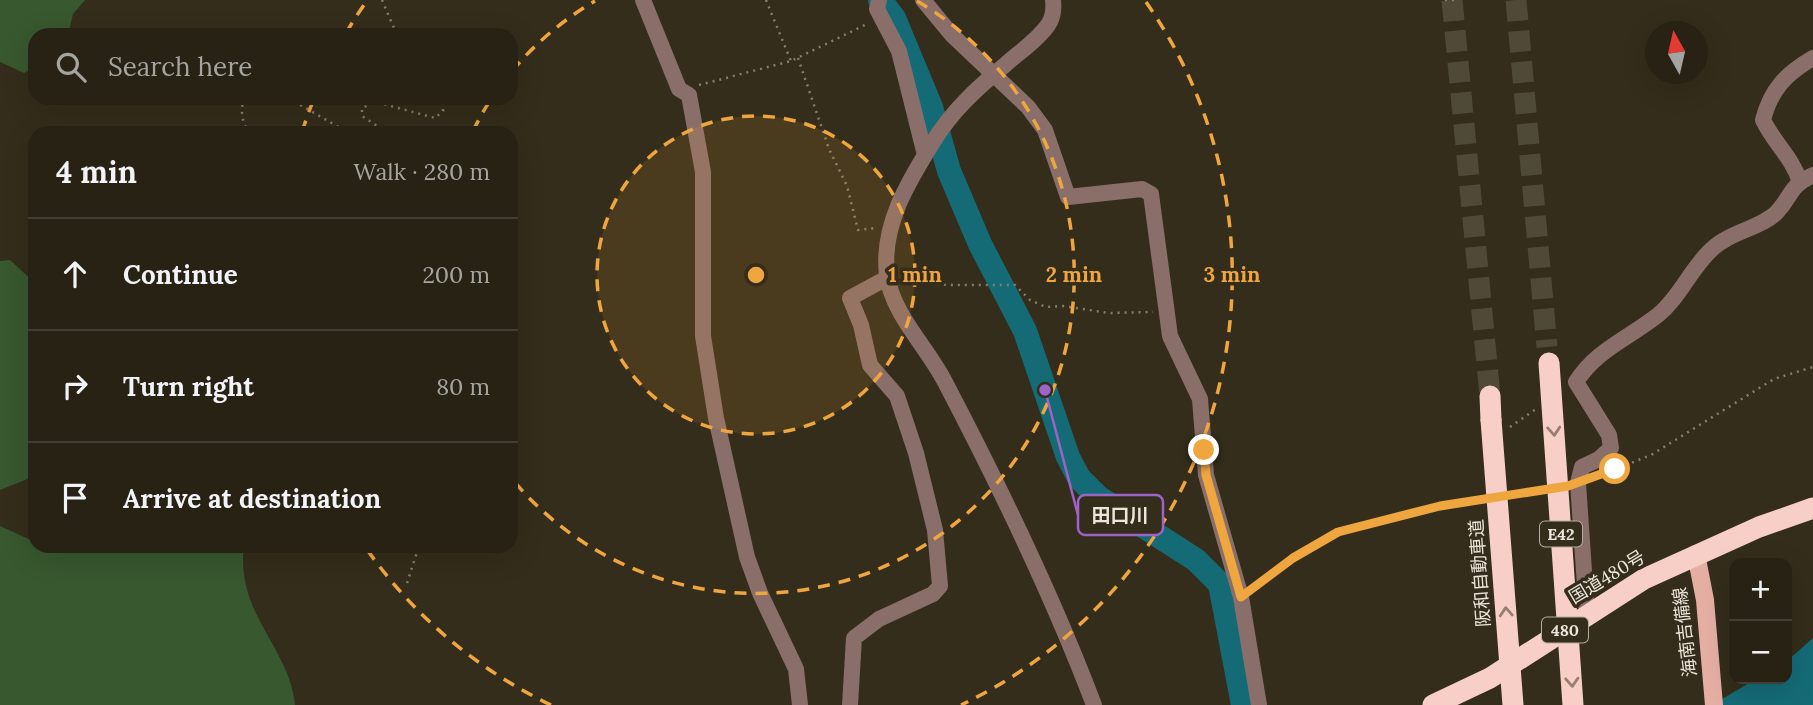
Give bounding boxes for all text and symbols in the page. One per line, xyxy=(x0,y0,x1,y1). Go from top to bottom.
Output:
north arrow xyxy=(1645,21,1708,84)
search box xyxy=(28,28,518,105)
icon: search xyxy=(52,48,90,86)
text: Search here xyxy=(108,50,252,83)
text: 4 min xyxy=(56,153,137,191)
text: Walk · 280 m xyxy=(354,157,490,186)
icon: ahead xyxy=(56,255,94,293)
text: Continue xyxy=(123,258,238,291)
text: 200 m xyxy=(422,260,490,289)
text: 1 min xyxy=(888,261,942,288)
text: 2 min xyxy=(1046,261,1102,288)
text: 3 min xyxy=(1204,261,1260,288)
centre of rings xyxy=(744,263,768,287)
icon: right xyxy=(56,367,94,405)
text: Turn right xyxy=(123,370,254,403)
text: 80 m xyxy=(436,372,490,401)
one-way arrow xyxy=(1546,426,1561,437)
route end xyxy=(1188,434,1219,465)
route start xyxy=(1599,453,1630,484)
icon: arrive xyxy=(56,479,94,517)
text: Arrive at destination xyxy=(123,482,381,515)
callout: 田口川 xyxy=(1078,495,1163,535)
text: 田口川 xyxy=(1091,503,1149,527)
street label: 阪和自動車道 xyxy=(1464,518,1495,628)
road number: E42 xyxy=(1540,522,1582,547)
street label: 国道480号 xyxy=(1564,545,1649,608)
map controls xyxy=(1729,558,1792,684)
button: + xyxy=(1729,558,1792,621)
street label: 海南吉備線 xyxy=(1668,586,1701,678)
one-way arrow xyxy=(1499,607,1514,618)
road number: 480 xyxy=(1542,618,1588,642)
button: − xyxy=(1729,621,1792,684)
one-way arrow xyxy=(1564,677,1579,688)

